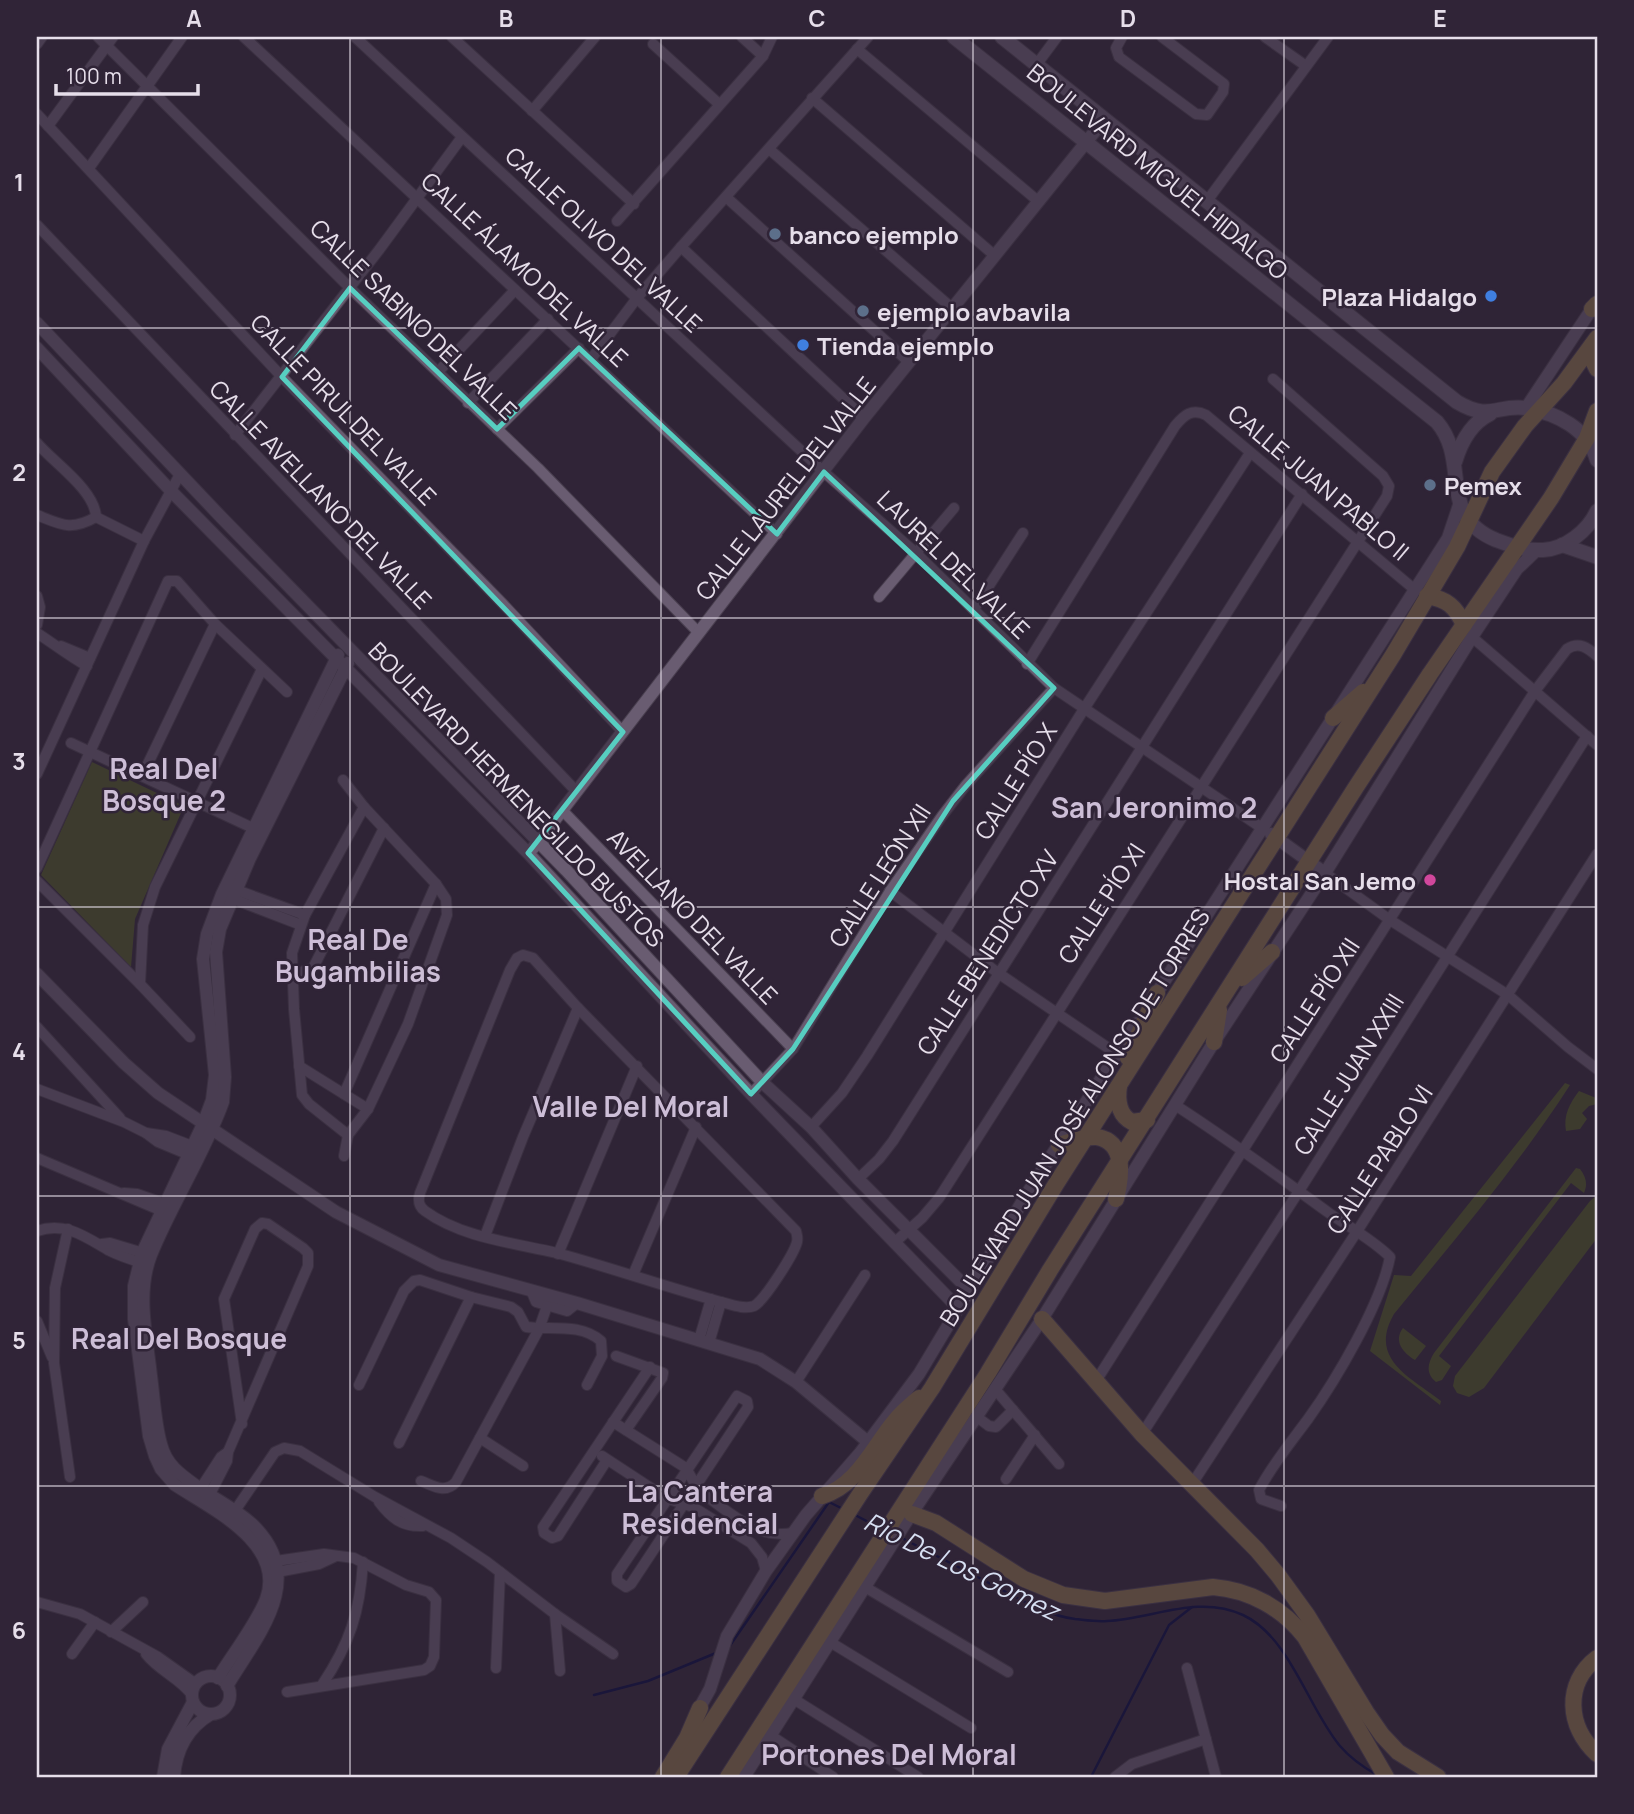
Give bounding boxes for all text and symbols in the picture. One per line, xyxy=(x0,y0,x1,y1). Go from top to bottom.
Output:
text: A xyxy=(186,2,202,34)
text: B xyxy=(499,2,513,34)
text: C xyxy=(809,2,826,34)
text: D xyxy=(1120,2,1136,34)
text: E xyxy=(1433,2,1447,34)
scale bar xyxy=(56,52,198,96)
street label: BOULEVARD MIGUEL HIDALGO xyxy=(1021,55,1295,287)
text: 100 m xyxy=(66,62,122,90)
street label: CALLE OLIVO DEL VALLE xyxy=(498,139,710,339)
street label: CALLE ÁLAMO DEL VALLE xyxy=(414,164,636,374)
text: 1 xyxy=(14,166,24,198)
street label: CALLE SABINO DEL VALLE xyxy=(303,211,525,427)
place label: banco ejemplo xyxy=(789,218,959,251)
marker: banco ejemplo xyxy=(767,226,783,242)
place label: Plaza Hidalgo xyxy=(1321,280,1477,313)
marker: Plaza Hidalgo xyxy=(1483,288,1499,304)
place label: ejemplo avbavila xyxy=(877,295,1071,328)
marker: ejemplo avbavila xyxy=(855,303,871,319)
street label: CALLE PIRUL DEL VALLE xyxy=(244,306,444,512)
place label: Tienda ejemplo xyxy=(817,329,994,362)
marker: Tienda ejemplo xyxy=(795,337,811,353)
street label: CALLE LAUREL DEL VALLE xyxy=(687,369,883,607)
street label: CALLE AVELLANO DEL VALLE xyxy=(203,372,439,616)
street label: CALLE JUAN PABLO II xyxy=(1221,396,1417,568)
text: 2 xyxy=(12,456,26,488)
place label: Pemex xyxy=(1444,469,1523,502)
marker: Pemex xyxy=(1422,477,1438,493)
street label: LAUREL DEL VALLE xyxy=(870,483,1038,645)
street label: BOULEVARD HERMENEGILDO BUSTOS xyxy=(362,634,672,954)
street label: CALLE PÍO X xyxy=(966,716,1064,846)
text: 3 xyxy=(12,745,26,777)
district label: Real Del Bosque 2 xyxy=(102,749,226,819)
district label: San Jeronimo 2 xyxy=(1051,788,1257,826)
street label: CALLE LEÓN XII xyxy=(820,797,938,953)
street label: AVELLANO DEL VALLE xyxy=(601,821,785,1011)
street label: CALLE PÍO XI xyxy=(1050,836,1152,970)
street label: CALLE BENEDICTO XV xyxy=(908,843,1066,1061)
place label: Hostal San Jemo xyxy=(1224,864,1416,897)
marker: Hostal San Jemo xyxy=(1422,872,1438,888)
street label: BOULEVARD JUAN JOSÉ ALONSO DE TORRES xyxy=(931,902,1217,1332)
district label: Real De Bugambilias xyxy=(275,920,441,990)
street label: CALLE PÍO XII xyxy=(1261,931,1367,1069)
street label: CALLE JUAN XXIII xyxy=(1285,987,1411,1161)
text: 4 xyxy=(12,1035,26,1067)
street label: CALLE PABLO VI xyxy=(1318,1078,1440,1240)
district label: Valle Del Moral xyxy=(533,1087,729,1125)
district label: Real Del Bosque xyxy=(71,1319,287,1357)
text: 5 xyxy=(12,1324,26,1356)
district label: La Cantera Residencial xyxy=(622,1472,778,1542)
water label: Rio De Los Gomez xyxy=(858,1503,1068,1630)
text: 6 xyxy=(12,1614,26,1646)
district label: Portones Del Moral xyxy=(761,1735,1017,1773)

